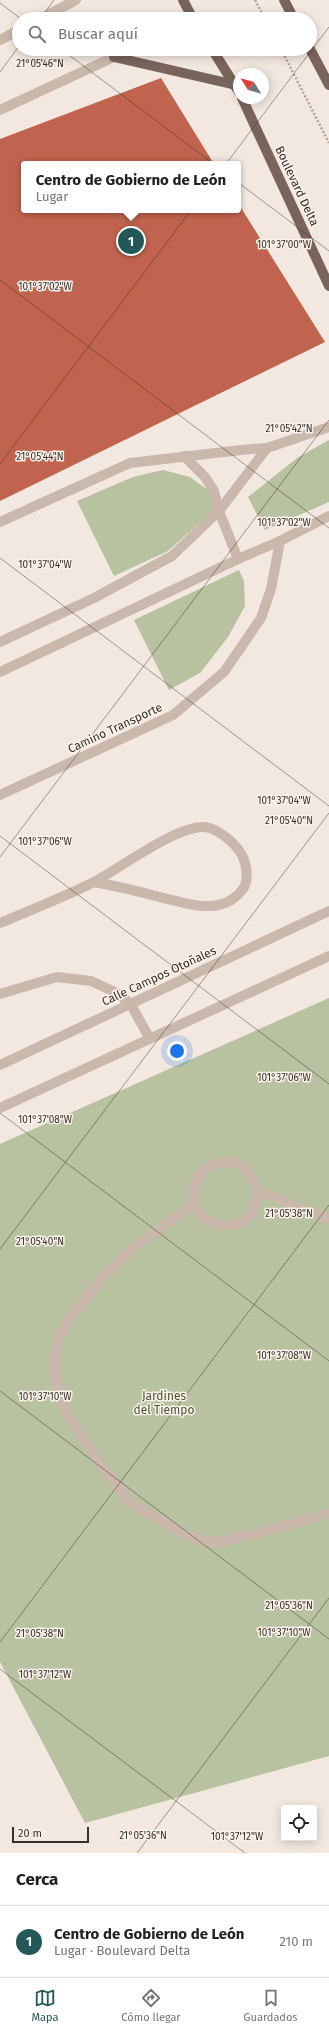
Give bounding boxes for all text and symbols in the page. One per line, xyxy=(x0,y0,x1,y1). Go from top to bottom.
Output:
search box xyxy=(12,12,317,56)
icon: search xyxy=(26,23,48,45)
text: Buscar aquí xyxy=(58,25,138,43)
text: 21°05'46"N xyxy=(16,58,64,70)
north arrow xyxy=(233,68,269,104)
street label: Boulevard Delta xyxy=(272,144,322,228)
popup xyxy=(21,161,241,213)
text: Centro de Gobierno de León xyxy=(36,171,226,189)
text: Lugar xyxy=(36,189,68,204)
pin: 1 xyxy=(118,226,144,256)
text: 101°37'00"W xyxy=(257,239,312,251)
text: 101°37'02"W xyxy=(18,281,72,293)
text: 21°05'42"N xyxy=(265,423,313,435)
text: 21°05'44"N xyxy=(16,451,64,463)
text: 101°37'02"W xyxy=(257,517,311,529)
text: 101°37'04"W xyxy=(18,559,72,571)
street label: Camino Transporte xyxy=(66,700,164,756)
text: 101°37'04"W xyxy=(257,795,311,807)
text: 21°05'40"N xyxy=(265,815,313,827)
text: 101°37'06"W xyxy=(18,836,73,848)
street label: Calle Campos Otoñales xyxy=(100,943,219,1009)
your location xyxy=(167,1041,187,1061)
text: 101°37'06"W xyxy=(257,1072,312,1084)
text: 101°37'08"W xyxy=(18,1114,73,1126)
text: 21°05'38"N xyxy=(265,1208,313,1220)
text: 21°05'40"N xyxy=(16,1236,64,1248)
text: 101°37'08"W xyxy=(257,1350,312,1362)
park label: Jardines del Tiempo xyxy=(134,1389,194,1417)
text: 101°37'10"W xyxy=(19,1391,72,1403)
text: 21°05'36"N xyxy=(265,1600,313,1612)
text: 101°37'10"W xyxy=(258,1627,311,1639)
text: 21°05'38"N xyxy=(16,1628,64,1640)
text: 101°37'12"W xyxy=(19,1669,72,1681)
map controls xyxy=(281,1805,317,1841)
button: locate xyxy=(281,1805,317,1841)
scale bar xyxy=(12,1825,89,1844)
text: 20 m xyxy=(18,1827,42,1840)
text: 21°05'36"N xyxy=(119,1830,167,1842)
text: 101°37'12"W xyxy=(211,1831,264,1843)
text: Cerca xyxy=(16,1869,58,1890)
text: Centro de Gobierno de León xyxy=(54,1925,245,1943)
text: 1 xyxy=(26,1934,32,1949)
text: 210 m xyxy=(279,1934,313,1949)
text: Lugar · Boulevard Delta xyxy=(54,1943,190,1958)
tab: Mapa xyxy=(31,1987,58,2024)
tab: Cómo llegar xyxy=(121,1987,181,2024)
tab: Guardados xyxy=(244,1987,298,2024)

